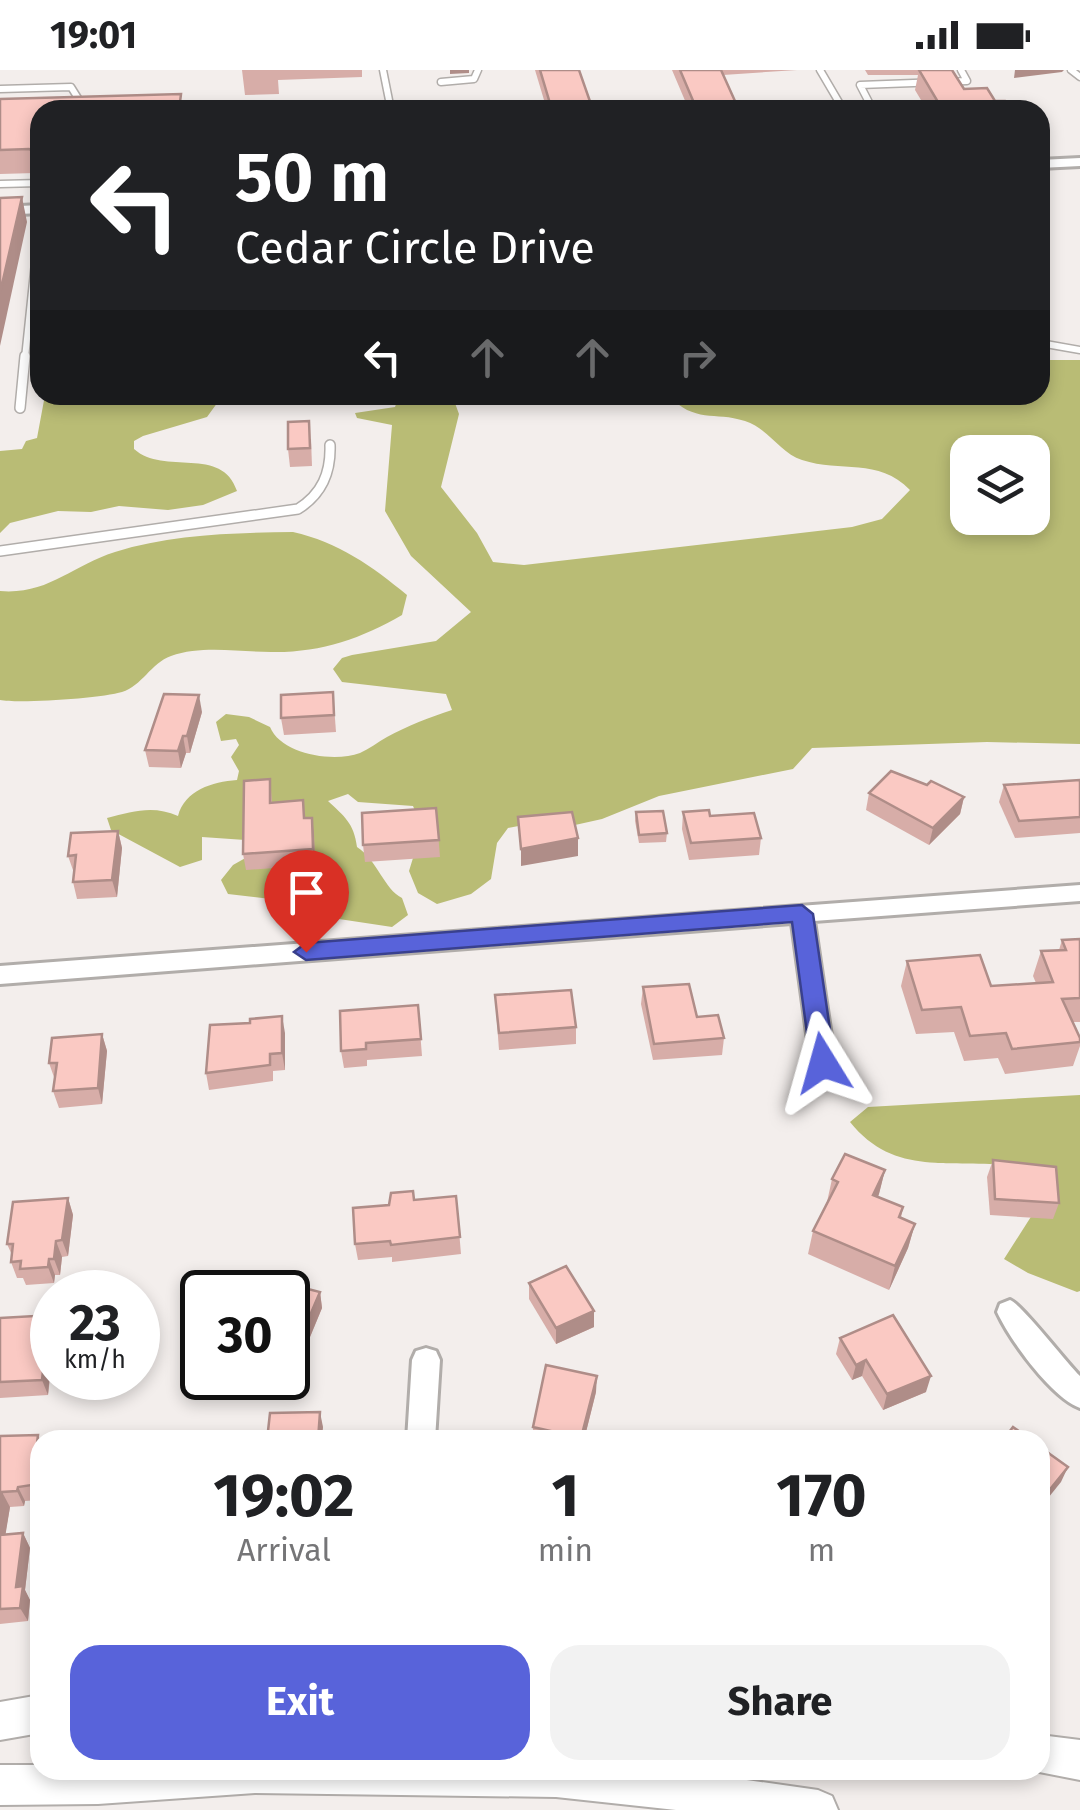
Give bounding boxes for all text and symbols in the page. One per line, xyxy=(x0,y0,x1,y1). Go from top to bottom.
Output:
text: 19:01 xyxy=(50,12,137,58)
text: 50 m xyxy=(235,136,389,220)
icon: left xyxy=(70,140,200,270)
text: Cedar Circle Drive xyxy=(235,221,595,275)
icon: left xyxy=(355,330,410,385)
icon: ahead xyxy=(460,330,515,385)
icon: ahead xyxy=(565,330,620,385)
icon: right xyxy=(670,330,725,385)
map controls xyxy=(950,435,1050,535)
button: layers xyxy=(950,435,1050,535)
pin xyxy=(264,850,349,953)
icon: arrive xyxy=(279,865,334,920)
position arrow xyxy=(771,1011,875,1115)
speed limit sign: 30 xyxy=(180,1270,310,1400)
text: 23 xyxy=(69,1293,121,1353)
text: km/h xyxy=(64,1345,126,1375)
text: 19:02 xyxy=(213,1460,355,1532)
text: 1 xyxy=(552,1460,579,1532)
text: 170 xyxy=(776,1460,867,1532)
text: Arrival xyxy=(237,1531,331,1569)
text: min xyxy=(538,1531,593,1569)
text: m xyxy=(808,1531,835,1569)
button: Exit xyxy=(70,1645,530,1760)
button: Share xyxy=(550,1645,1010,1760)

